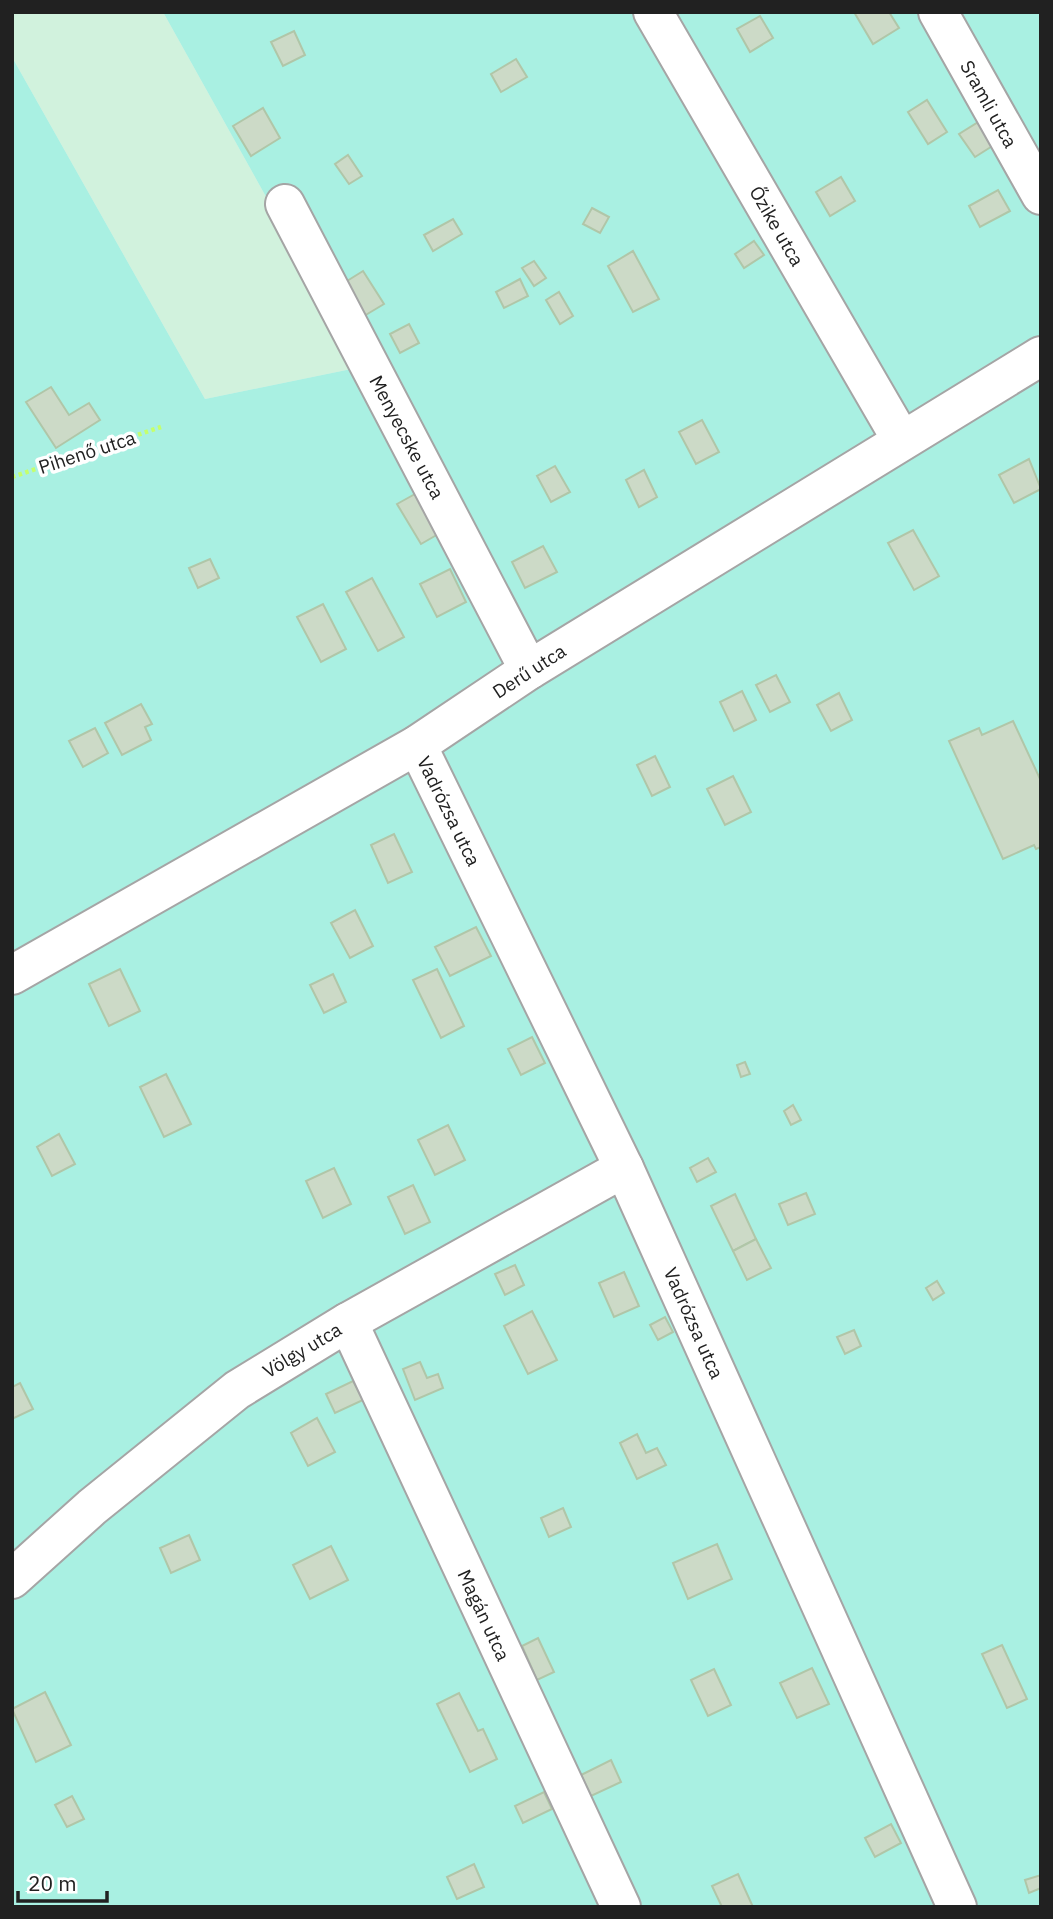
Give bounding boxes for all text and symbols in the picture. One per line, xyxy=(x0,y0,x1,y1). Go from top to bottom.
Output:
street label: Sramli utca xyxy=(955,56,1023,152)
street label: Őzike utca xyxy=(744,182,810,270)
street label: Menyecske utca xyxy=(364,371,450,503)
street label: Pihenő utca xyxy=(36,425,138,479)
street label: Derű utca xyxy=(488,638,570,704)
street label: Vadrózsa utca xyxy=(412,752,486,870)
street label: Vadrózsa utca xyxy=(659,1264,729,1382)
street label: Völgy utca xyxy=(258,1317,346,1383)
street label: Magán utca xyxy=(452,1565,516,1665)
scale bar xyxy=(18,1860,107,1904)
text: 20 m xyxy=(28,1869,77,1897)

